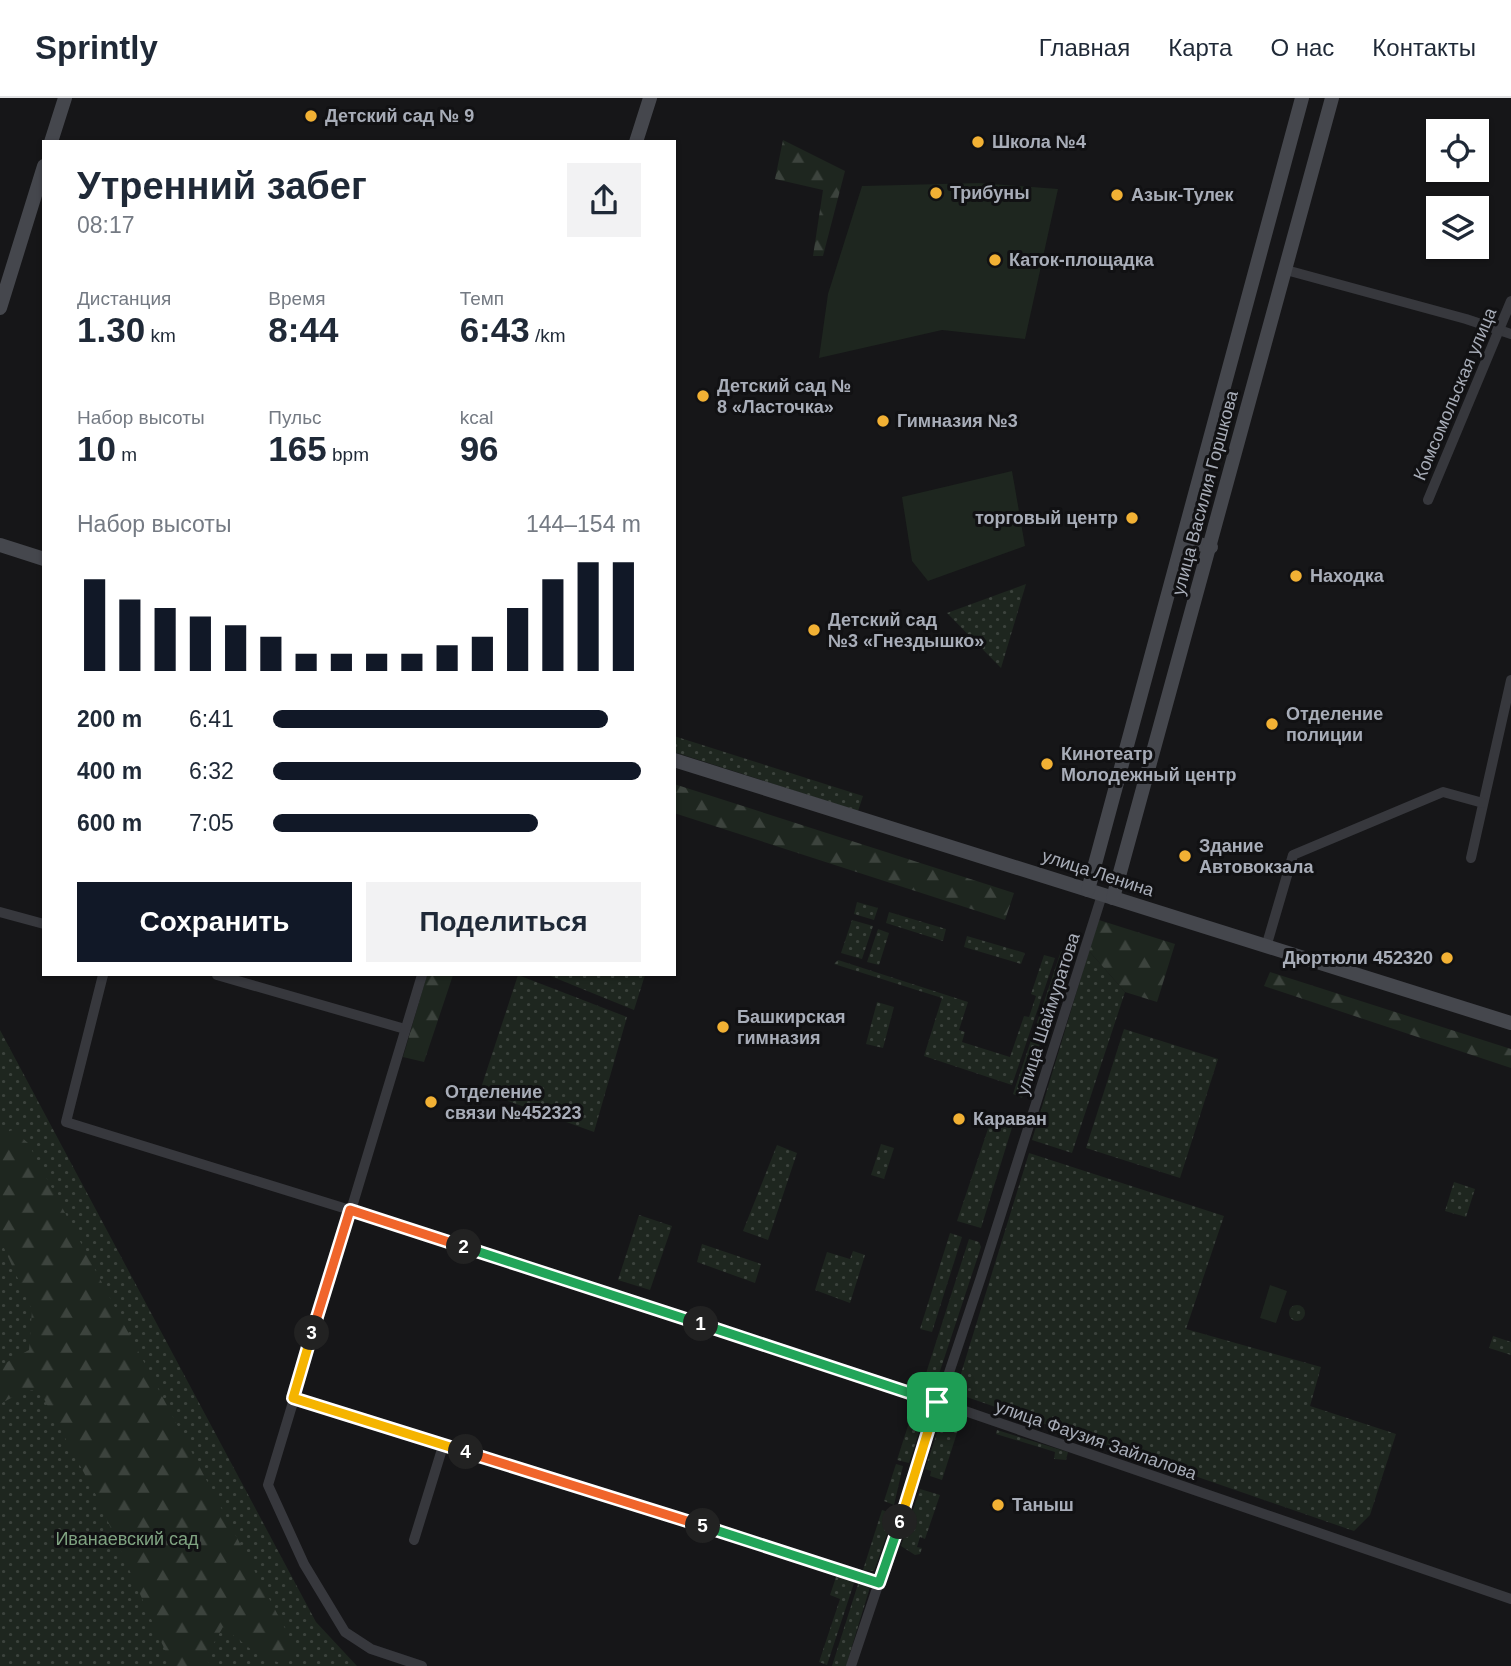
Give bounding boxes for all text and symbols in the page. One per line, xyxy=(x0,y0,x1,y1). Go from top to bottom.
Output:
text: Sprintly xyxy=(35,29,158,66)
text: Главная xyxy=(1039,34,1130,61)
text: Карта xyxy=(1168,34,1232,61)
text: О нас xyxy=(1270,34,1334,61)
text: Контакты xyxy=(1372,34,1476,61)
place label: Детский сад № 9 xyxy=(325,106,474,126)
marker: Детский сад № 9 xyxy=(303,108,319,124)
map controls xyxy=(1426,119,1489,259)
button: locate xyxy=(1426,119,1489,182)
place label: Школа №4 xyxy=(992,132,1086,152)
marker: Школа №4 xyxy=(970,134,986,150)
button: share xyxy=(567,163,641,237)
text: Утренний забег xyxy=(77,165,367,207)
place label: Трибуны xyxy=(950,183,1030,203)
marker: Трибуны xyxy=(928,185,944,201)
place label: Азык-Тулек xyxy=(1131,185,1235,205)
marker: Азык-Тулек xyxy=(1109,187,1125,203)
button: layers xyxy=(1426,196,1489,259)
text: 08:17 xyxy=(77,212,135,238)
place label: Каток-площадка xyxy=(1009,250,1155,270)
marker: Каток-площадка xyxy=(987,252,1003,268)
text: Дистанция xyxy=(77,288,171,309)
text: Время xyxy=(268,288,326,309)
text: Темп xyxy=(460,288,504,309)
street label: Комсомольская улица xyxy=(1410,304,1501,483)
text: 1.30 xyxy=(77,310,145,349)
text: 8:44 xyxy=(268,310,338,349)
text: 6:43 xyxy=(460,310,530,349)
text: km xyxy=(145,325,176,346)
text: /km xyxy=(530,325,566,346)
place label: Детский сад № 8 «Ласточка» xyxy=(717,376,851,417)
street label: улица Василия Горшкова xyxy=(1168,387,1242,598)
marker: Детский сад № 8 «Ласточка» xyxy=(695,388,711,404)
text: Набор высоты xyxy=(77,407,205,428)
text: Пульс xyxy=(268,407,322,428)
text: kcal xyxy=(460,407,493,428)
place label: Гимназия №3 xyxy=(897,411,1018,431)
marker: Гимназия №3 xyxy=(875,413,891,429)
text: 10 xyxy=(77,429,116,468)
text: 165 xyxy=(268,429,327,468)
text: 96 xyxy=(460,429,499,468)
text: m xyxy=(116,444,137,465)
text: bpm xyxy=(327,444,369,465)
place label: торговый центр xyxy=(975,508,1118,528)
marker: торговый центр xyxy=(1124,510,1140,526)
text: Набор высоты xyxy=(77,511,231,537)
text: 144–154 m xyxy=(526,511,641,537)
place label: Находка xyxy=(1310,566,1385,586)
marker: Находка xyxy=(1288,568,1304,584)
place label: Детский сад №3 «Гнездышко» xyxy=(828,610,984,651)
marker: Детский сад №3 «Гнездышко» xyxy=(806,622,822,638)
place label: Отделение полиции xyxy=(1286,704,1383,745)
text: 200 m xyxy=(77,706,142,732)
text: 6:41 xyxy=(189,706,234,732)
marker: Отделение полиции xyxy=(1264,716,1280,732)
place label: Кинотеатр Молодежный центр xyxy=(1061,744,1237,785)
marker: Кинотеатр Молодежный центр xyxy=(1039,756,1055,772)
text: 400 m xyxy=(77,758,142,784)
text: 6:32 xyxy=(189,758,234,784)
text: 600 m xyxy=(77,810,142,836)
text: 7:05 xyxy=(189,810,234,836)
place label: Здание Автовокзала xyxy=(1199,836,1314,877)
street label: улица Ленина xyxy=(1040,846,1157,901)
marker: Здание Автовокзала xyxy=(1177,848,1193,864)
button: Сохранить xyxy=(77,882,352,962)
button: Поделиться xyxy=(366,882,641,962)
street label: улица Шаймуратова xyxy=(1012,929,1084,1098)
place label: Дюртюли 452320 xyxy=(1283,948,1433,968)
marker: Дюртюли 452320 xyxy=(1439,950,1455,966)
place label: Башкирская гимназия xyxy=(737,1007,846,1048)
marker: Башкирская гимназия xyxy=(715,1019,731,1035)
place label: Отделение связи №452323 xyxy=(445,1082,582,1123)
marker: Отделение связи №452323 xyxy=(423,1094,439,1110)
place label: Караван xyxy=(973,1109,1047,1129)
marker: Караван xyxy=(951,1111,967,1127)
pin: 2 xyxy=(447,1230,482,1264)
text: 2 xyxy=(458,1236,469,1257)
pin: 1 xyxy=(684,1306,718,1342)
text: 1 xyxy=(695,1313,706,1334)
pin: 3 xyxy=(294,1316,330,1350)
text: 3 xyxy=(306,1322,317,1343)
pin xyxy=(907,1372,967,1432)
icon: arrive xyxy=(918,1383,956,1421)
street label: улица Фаузия Зайлалова xyxy=(993,1396,1200,1484)
pin: 4 xyxy=(448,1434,484,1470)
text: 4 xyxy=(460,1441,471,1462)
place label: Таныш xyxy=(1012,1495,1074,1515)
marker: Таныш xyxy=(990,1497,1006,1513)
pin: 6 xyxy=(883,1504,918,1540)
pin: 5 xyxy=(686,1508,720,1544)
text: 6 xyxy=(894,1511,905,1532)
text: 5 xyxy=(697,1515,708,1536)
park label: Иванаевский сад xyxy=(55,1529,199,1549)

